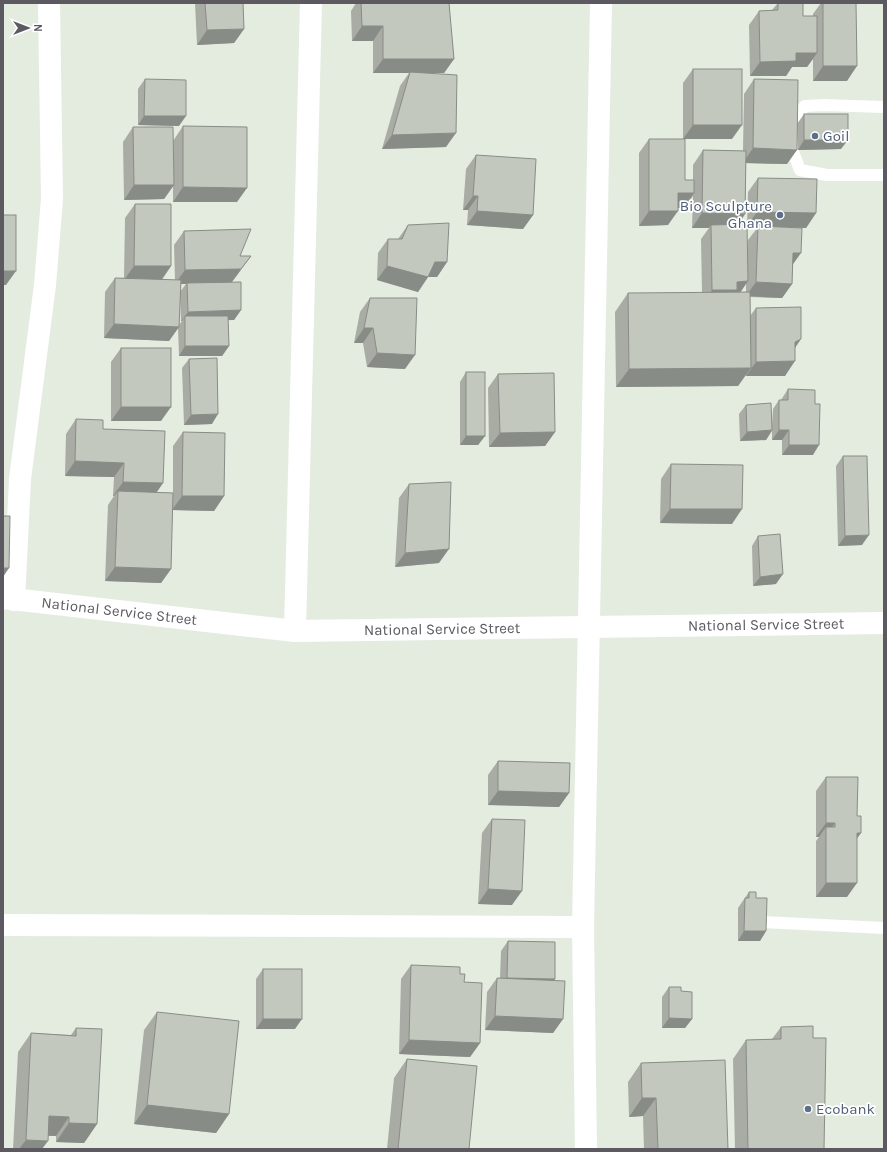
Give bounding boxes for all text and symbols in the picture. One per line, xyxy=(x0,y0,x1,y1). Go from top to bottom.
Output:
north arrow xyxy=(8,8,48,48)
text: N xyxy=(31,24,44,32)
place label: Goil xyxy=(823,127,850,145)
marker: Goil xyxy=(810,131,820,141)
place label: Bio Sculpture Ghana xyxy=(680,197,772,232)
marker: Bio Sculpture Ghana xyxy=(775,210,785,220)
street label: National Service Street xyxy=(41,593,198,629)
street label: National Service Street xyxy=(688,615,845,635)
street label: National Service Street xyxy=(364,619,521,639)
place label: Ecobank xyxy=(816,1100,875,1118)
marker: Ecobank xyxy=(803,1104,813,1114)

